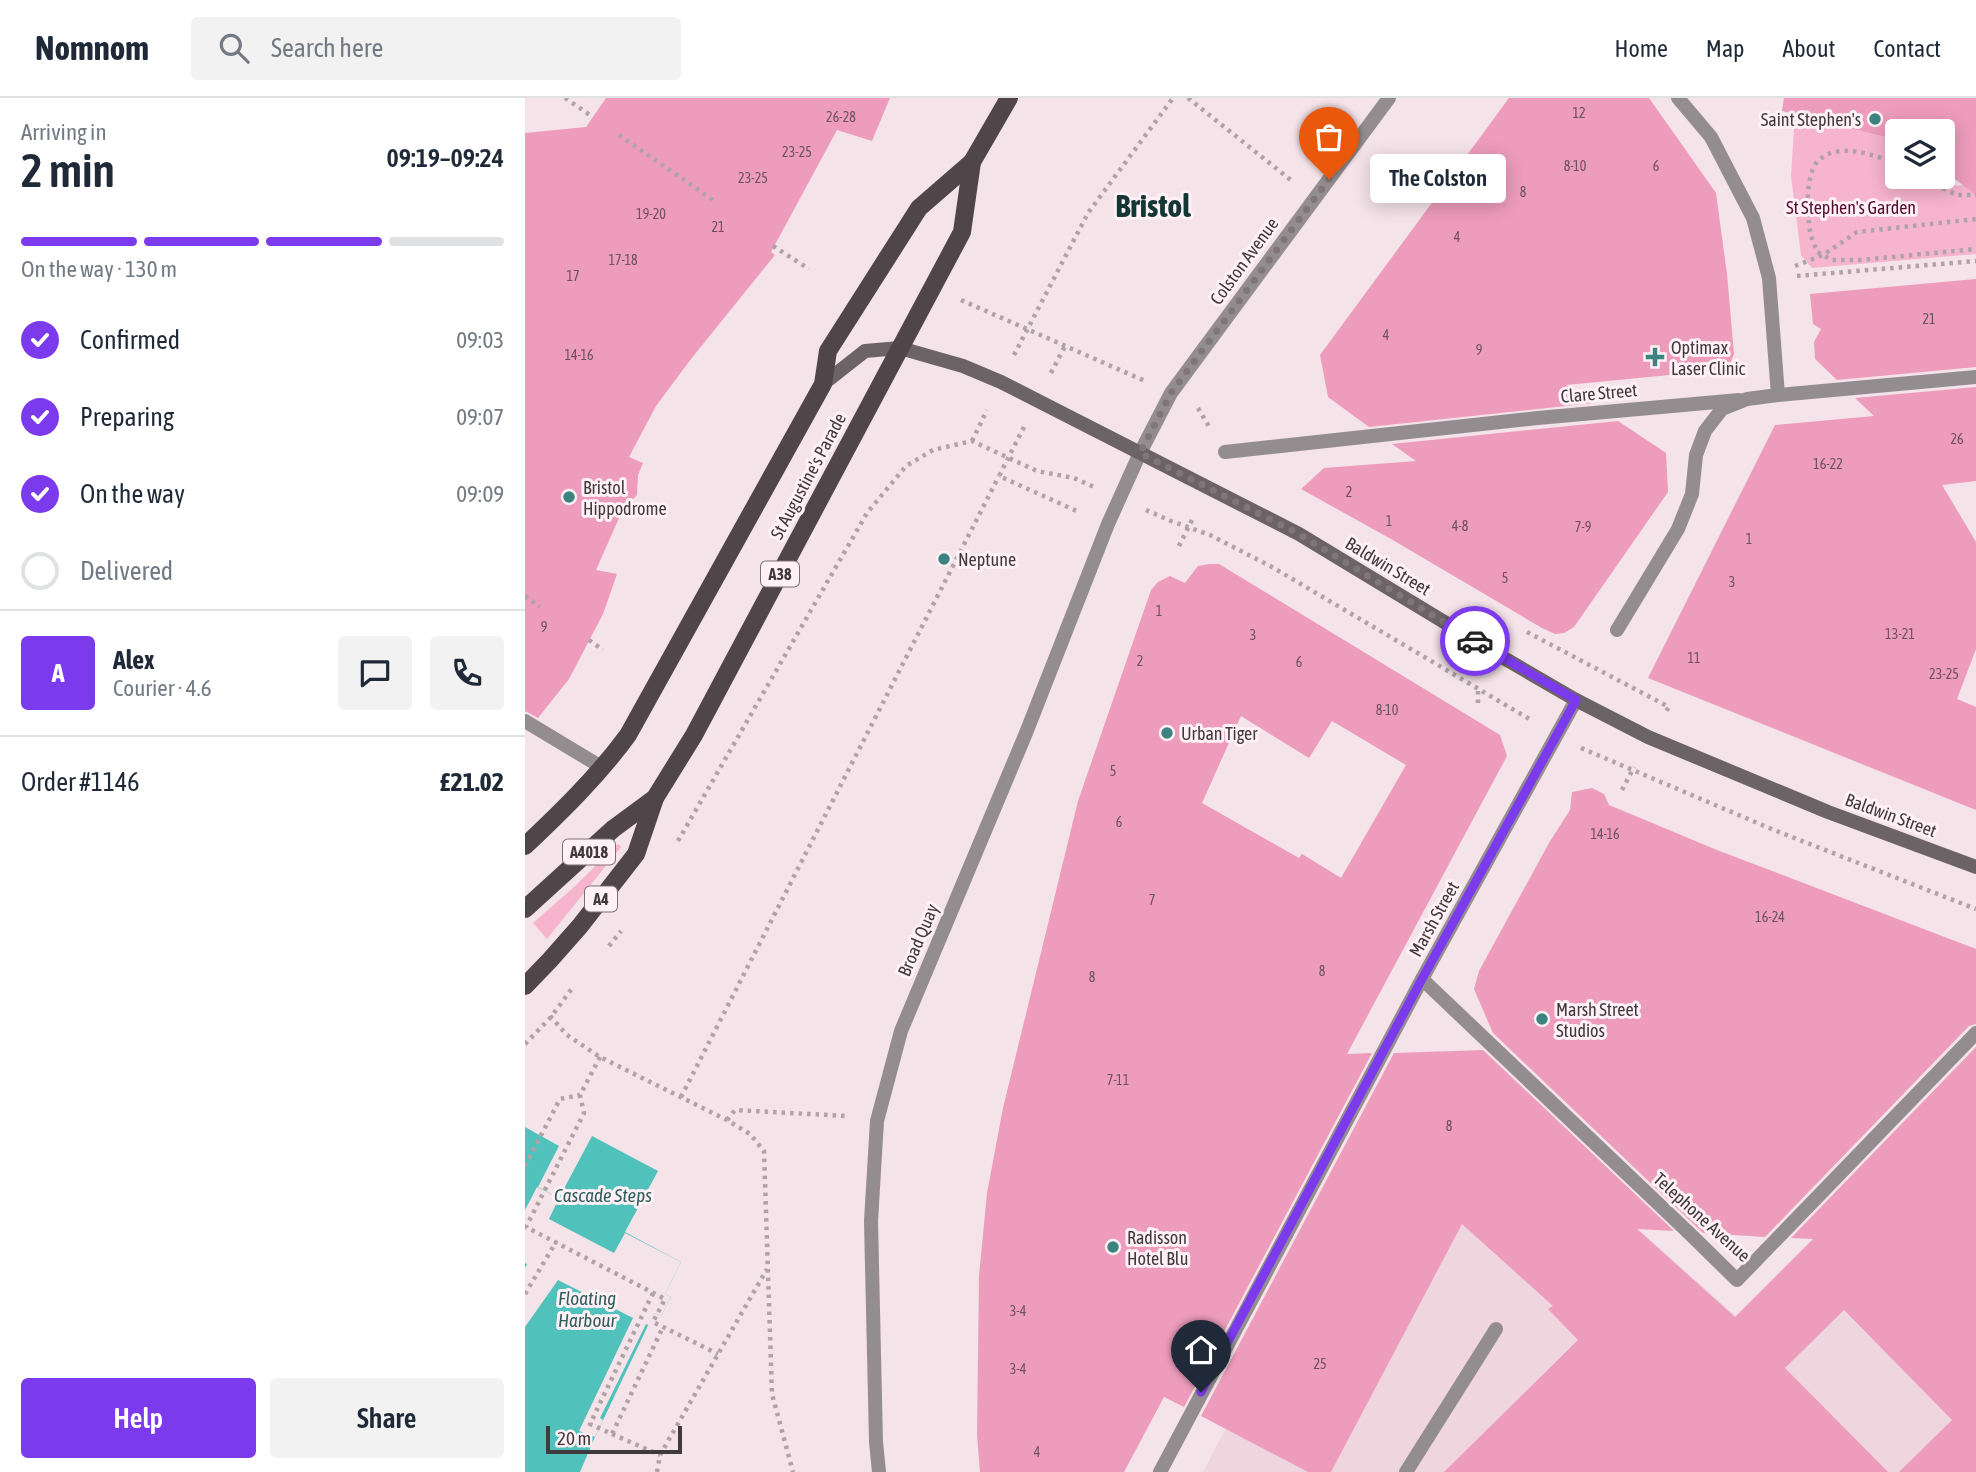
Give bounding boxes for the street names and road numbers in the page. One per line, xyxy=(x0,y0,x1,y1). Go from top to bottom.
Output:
street label: Colston Avenue xyxy=(1205,213,1283,309)
street label: Clare Street xyxy=(1560,379,1638,407)
street label: St Augustine's Parade xyxy=(766,409,850,543)
street label: Baldwin Street xyxy=(1342,532,1434,600)
road number: A38 xyxy=(761,561,799,587)
street label: Baldwin Street xyxy=(1842,789,1940,841)
road number: A4018 xyxy=(563,839,615,864)
street label: Marsh Street xyxy=(1405,878,1463,960)
road number: A4 xyxy=(585,886,617,912)
street label: Broad Quay xyxy=(893,901,943,979)
street label: Telephone Avenue xyxy=(1649,1168,1755,1266)

